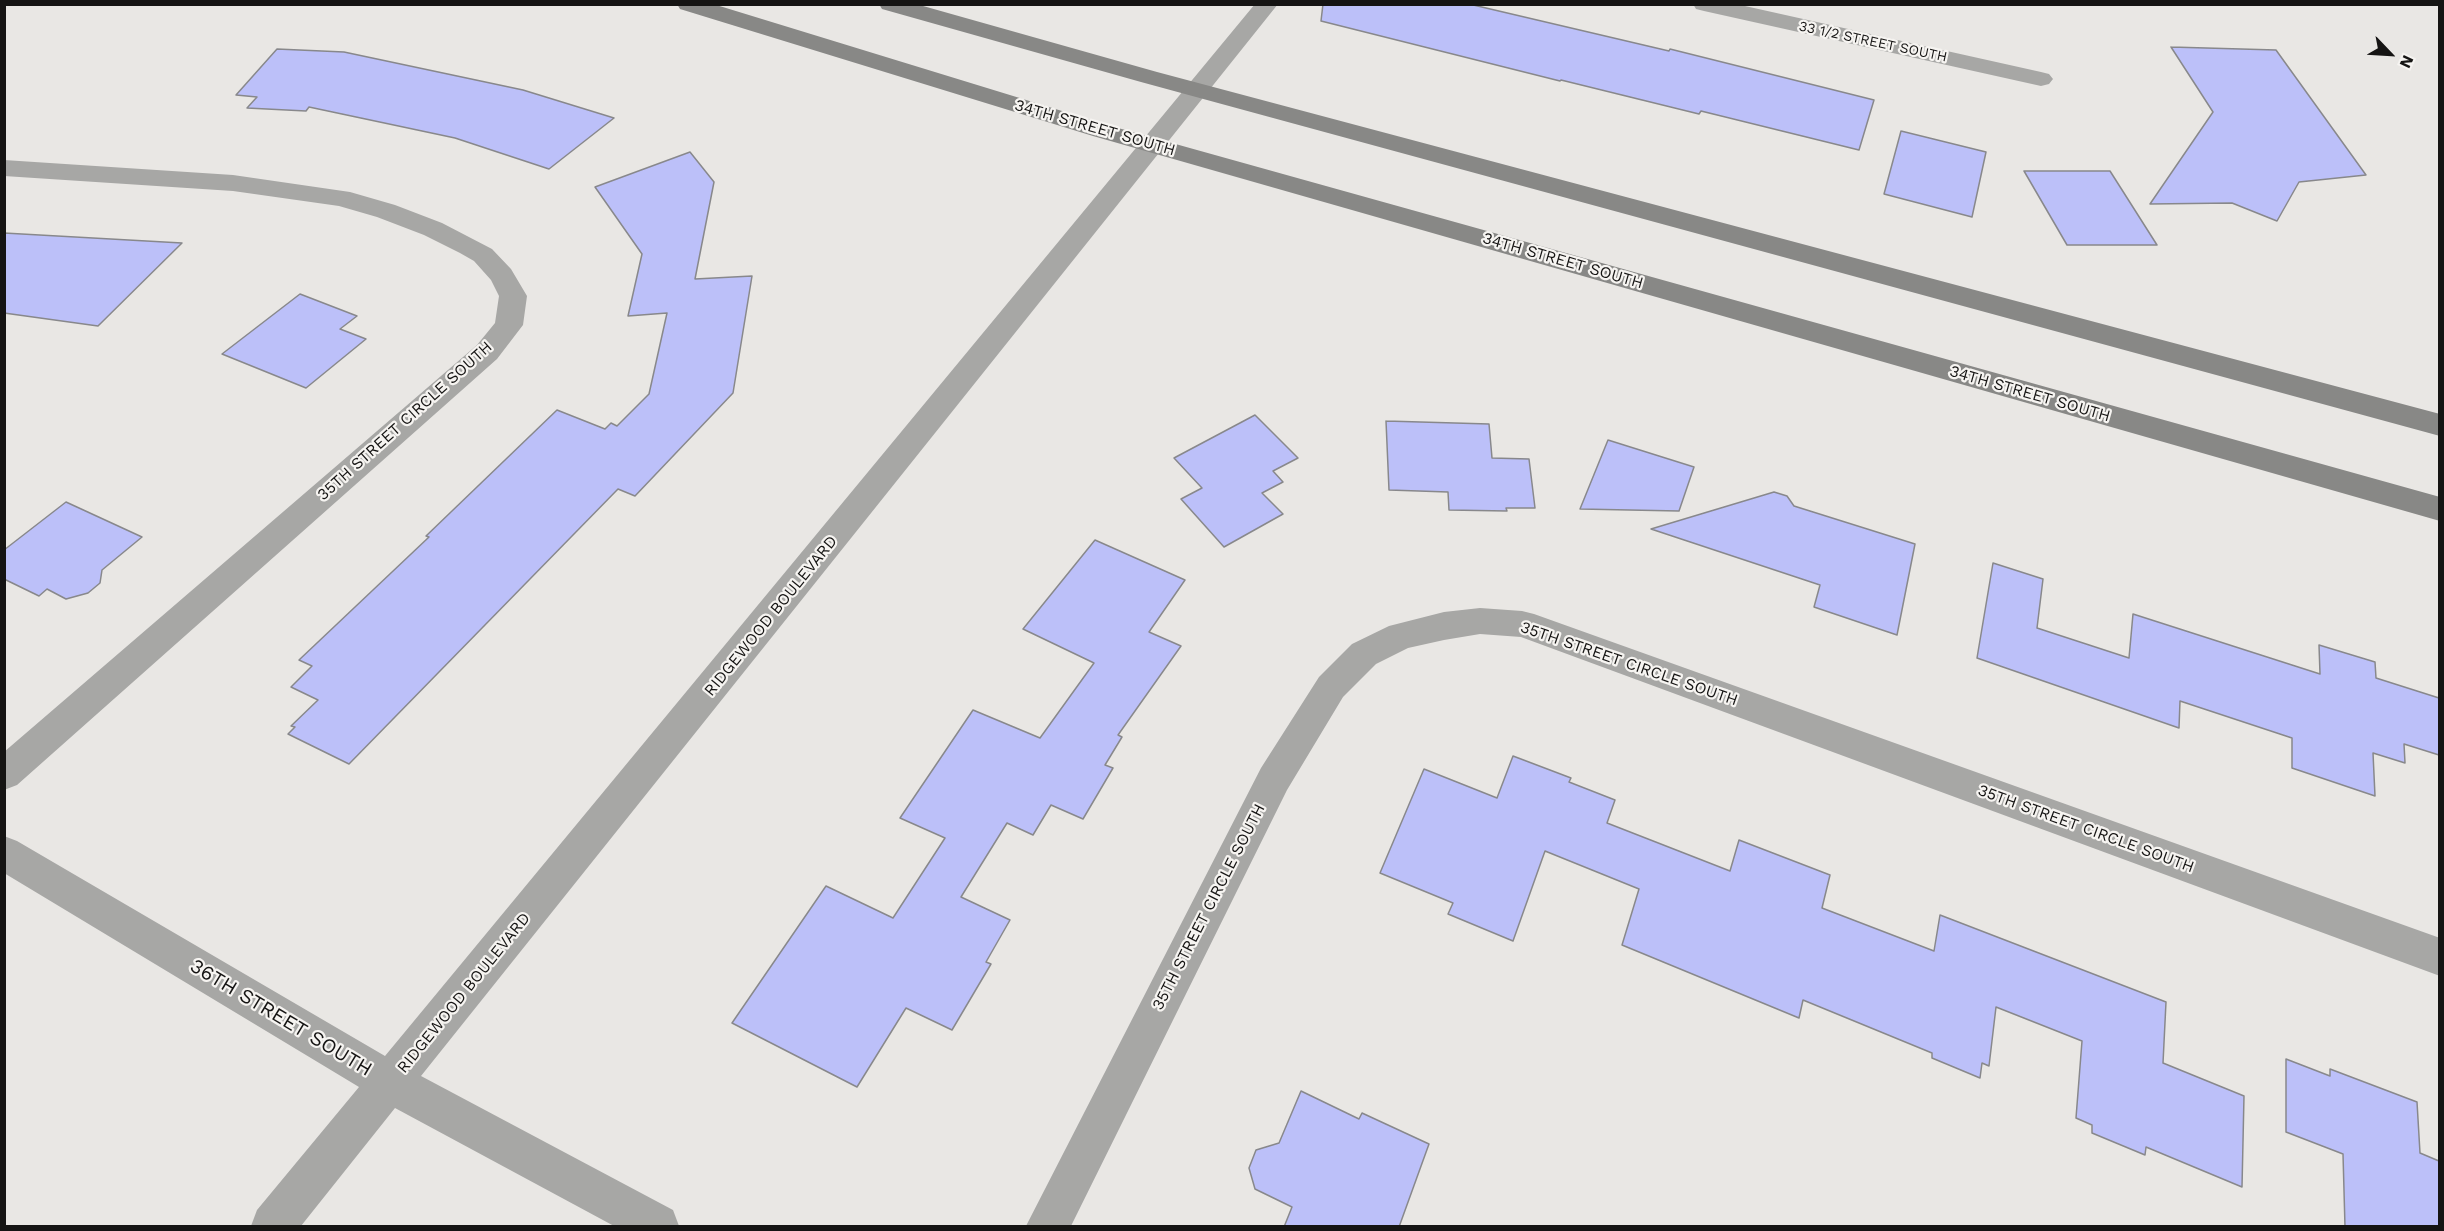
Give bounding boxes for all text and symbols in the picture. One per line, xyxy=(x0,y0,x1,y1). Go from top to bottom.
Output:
street label: 33 1/2 STREET SOUTH xyxy=(1797,18,1949,66)
north arrow xyxy=(2360,24,2420,84)
text: N xyxy=(2396,52,2418,71)
street label: 34TH STREET SOUTH xyxy=(1012,96,1178,160)
street label: 34TH STREET SOUTH xyxy=(1480,229,1646,293)
street label: 35TH STREET CIRCLE SOUTH xyxy=(314,337,496,505)
street label: 34TH STREET SOUTH xyxy=(1947,362,2113,426)
street label: RIDGEWOOD BOULEVARD xyxy=(700,532,842,700)
street label: 35TH STREET CIRCLE SOUTH xyxy=(1518,618,1740,710)
street label: 35TH STREET CIRCLE SOUTH xyxy=(1975,781,2197,877)
street label: 35TH STREET CIRCLE SOUTH xyxy=(1149,801,1269,1013)
street label: RIDGEWOOD BOULEVARD xyxy=(393,909,535,1077)
street label: 36TH STREET SOUTH xyxy=(186,954,376,1082)

